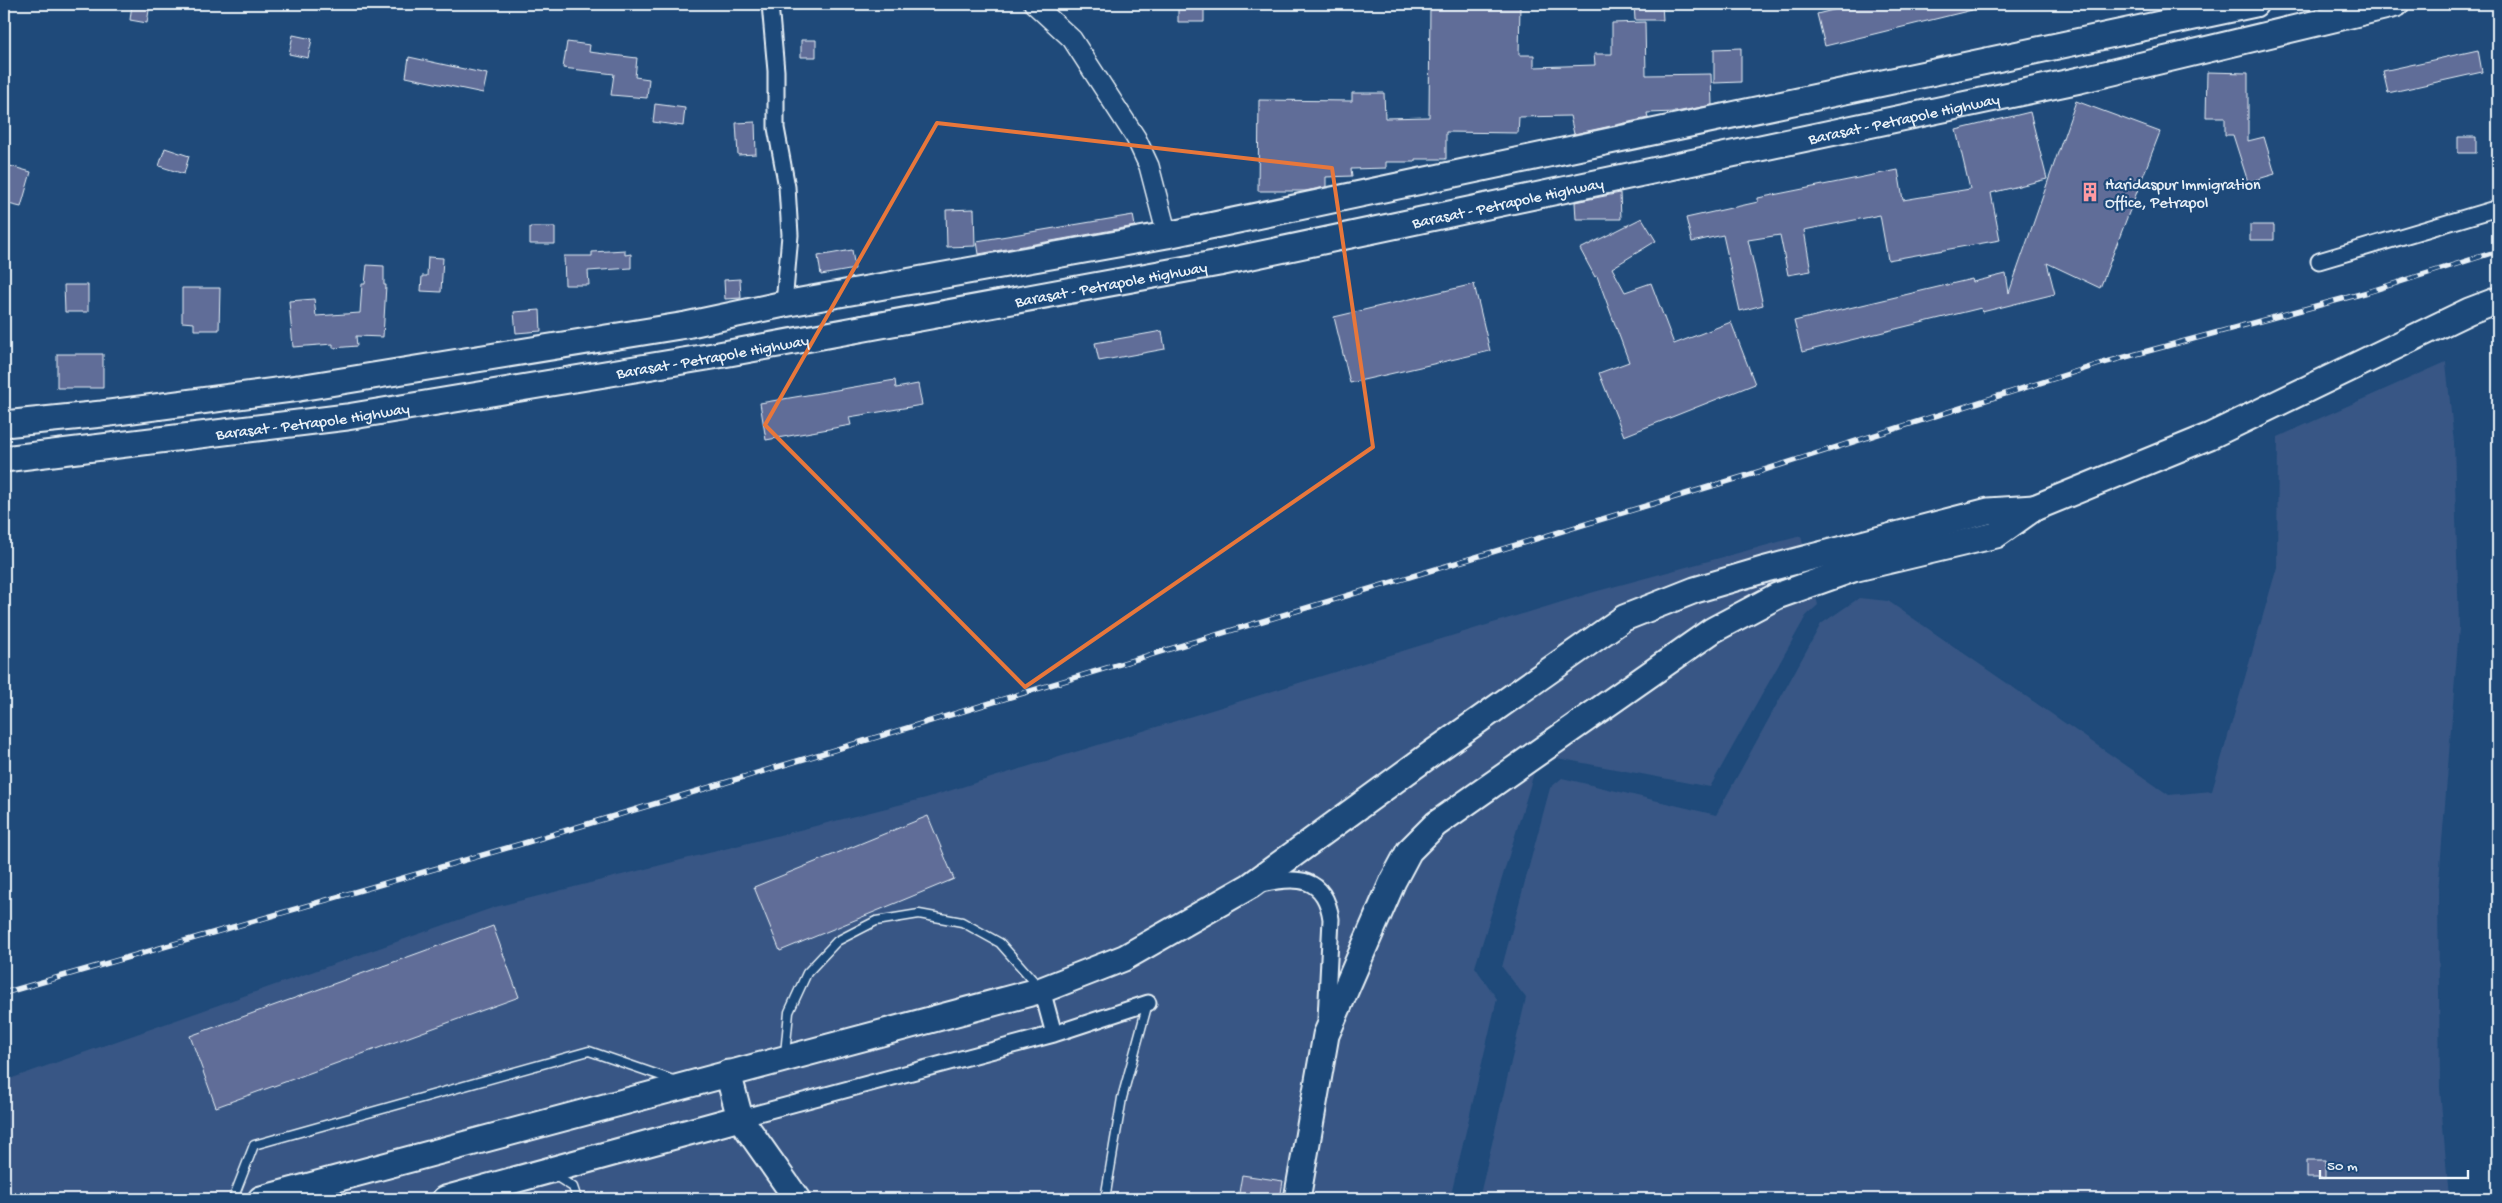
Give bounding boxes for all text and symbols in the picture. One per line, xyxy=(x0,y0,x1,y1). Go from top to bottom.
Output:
street label: Barasat - Petrapole Highway xyxy=(1806,91,2002,151)
street label: Barasat - Petrapole Highway xyxy=(1410,176,1606,235)
place label: Haridaspur Immigration Office, Petrapol xyxy=(2105,177,2261,214)
building icon: Haridaspur Immigration Office, Petrapol xyxy=(2079,181,2101,203)
street label: Barasat - Petrapole Highway xyxy=(1013,259,1209,313)
street label: Barasat - Petrapole Highway xyxy=(614,333,811,385)
street label: Barasat - Petrapole Highway xyxy=(214,401,411,446)
scale bar xyxy=(2320,1148,2467,1180)
text: 50 m xyxy=(2327,1158,2358,1176)

